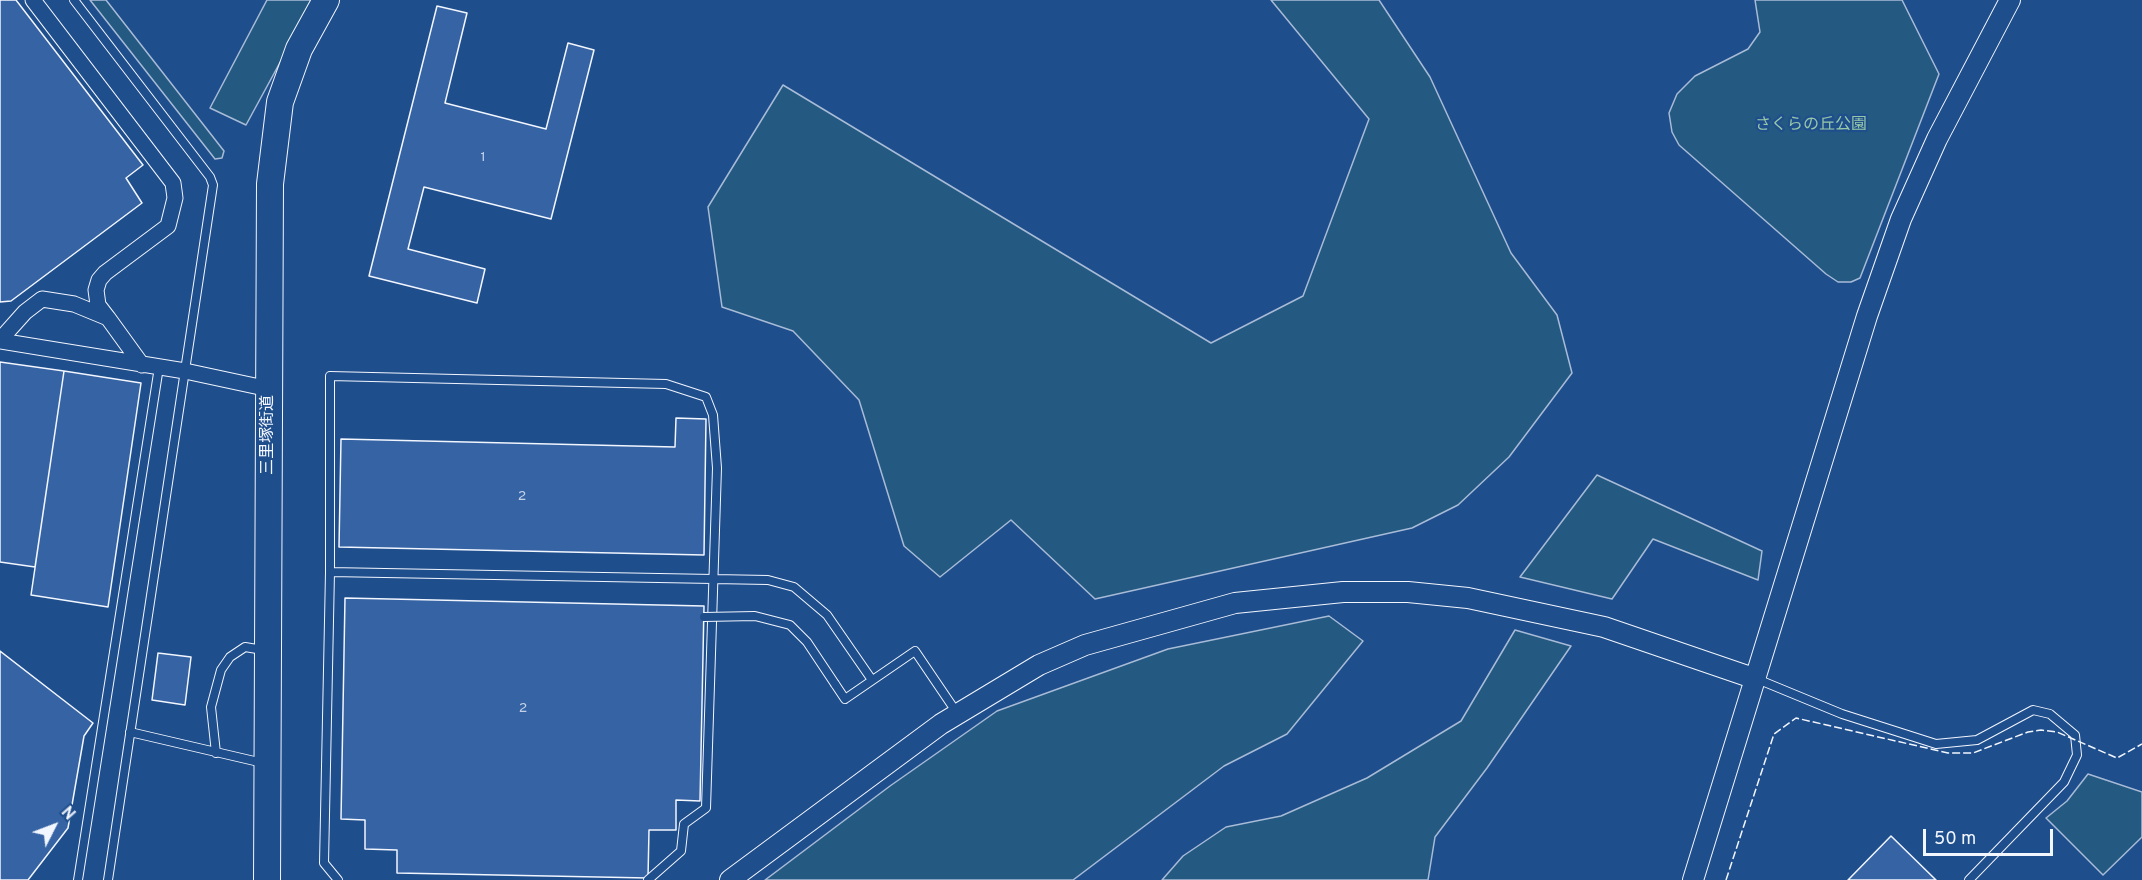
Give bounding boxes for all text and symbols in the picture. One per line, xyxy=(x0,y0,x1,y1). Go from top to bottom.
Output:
park label: さくらの丘公園 xyxy=(1755,116,1867,136)
house number: 1 xyxy=(480,150,486,166)
street label: 三里塚街道 xyxy=(259,395,279,475)
house number: 2 xyxy=(518,489,526,505)
house number: 2 xyxy=(519,701,527,717)
north arrow xyxy=(24,796,84,856)
text: N xyxy=(56,803,79,825)
scale bar xyxy=(1926,817,2056,855)
text: 50 m xyxy=(1934,828,1976,851)

